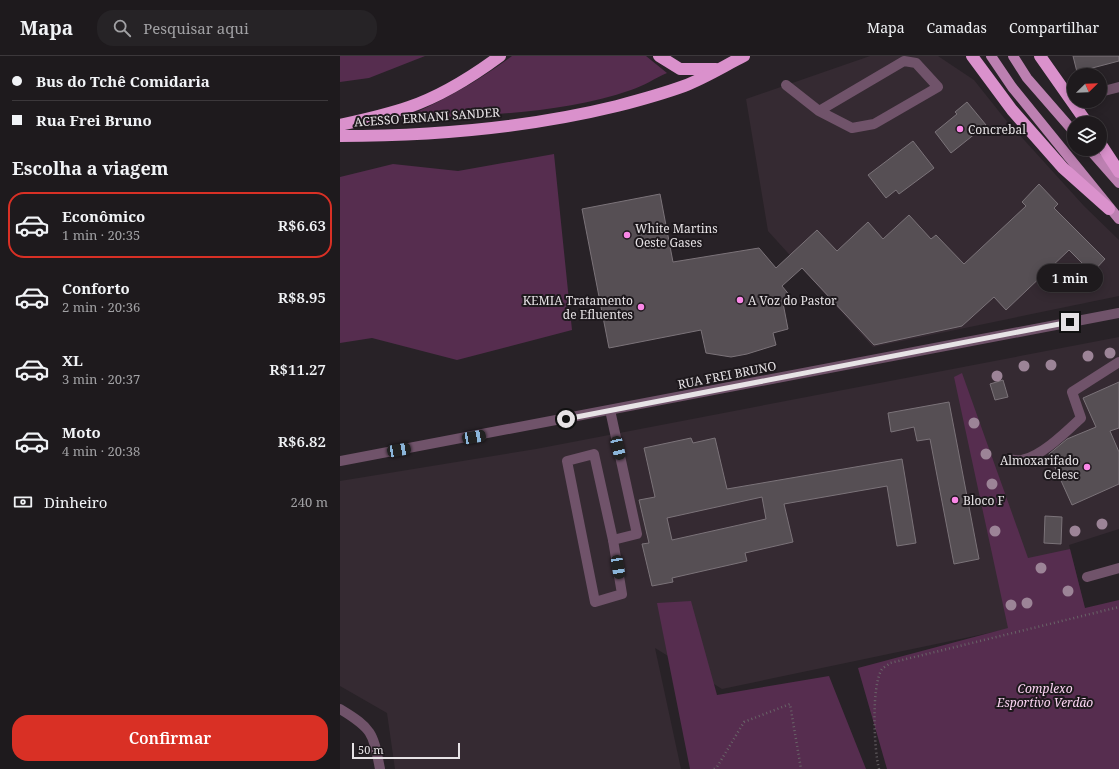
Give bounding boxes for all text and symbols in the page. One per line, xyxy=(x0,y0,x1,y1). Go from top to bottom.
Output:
search box xyxy=(97,10,377,46)
text: Mapa xyxy=(20,15,73,41)
icon: search xyxy=(111,17,133,39)
text: Pesquisar aqui xyxy=(143,18,249,38)
text: Mapa xyxy=(867,18,905,37)
text: Camadas xyxy=(927,18,987,37)
text: Compartilhar xyxy=(1009,18,1099,37)
north arrow xyxy=(1067,68,1107,108)
map controls xyxy=(1067,68,1107,156)
text: Bus do Tchê Comidaria xyxy=(36,71,210,91)
street label: ACESSO ERNANI SANDER xyxy=(354,103,500,131)
text: Rua Frei Bruno xyxy=(36,110,152,130)
button: layers xyxy=(1067,116,1107,156)
place label: Concrebal xyxy=(968,121,1026,138)
marker: Concrebal xyxy=(955,124,965,134)
text: Escolha a viagem xyxy=(12,156,168,180)
text: Econômico xyxy=(62,206,145,226)
icon: car xyxy=(14,207,50,243)
text: R$6.63 xyxy=(278,215,326,235)
place label: White Martins Oeste Gases xyxy=(635,220,718,251)
text: 1 min · 20:35 xyxy=(62,226,140,244)
marker: White Martins Oeste Gases xyxy=(622,230,632,240)
callout: 1 min xyxy=(1037,264,1103,292)
text: 1 min xyxy=(1052,269,1088,287)
text: Conforto xyxy=(62,278,130,298)
icon: car xyxy=(14,279,50,315)
text: R$8.95 xyxy=(278,287,326,307)
place label: KEMIA Tratamento de Efluentes xyxy=(523,292,633,323)
place label: A Voz do Pastor xyxy=(748,292,837,309)
marker: A Voz do Pastor xyxy=(735,295,745,305)
text: 2 min · 20:36 xyxy=(62,298,140,316)
marker: KEMIA Tratamento de Efluentes xyxy=(636,302,646,312)
route end xyxy=(1061,313,1079,331)
text: XL xyxy=(62,350,83,370)
icon: car xyxy=(14,351,50,387)
street label: RUA FREI BRUNO xyxy=(676,357,778,393)
text: R$11.27 xyxy=(269,359,326,379)
text: 3 min · 20:37 xyxy=(62,370,140,388)
route start xyxy=(557,410,575,428)
text: Moto xyxy=(62,422,101,442)
icon: car xyxy=(14,423,50,459)
car xyxy=(461,429,487,445)
text: R$6.82 xyxy=(278,431,326,451)
car xyxy=(609,435,627,461)
text: 4 min · 20:38 xyxy=(62,442,140,460)
car xyxy=(386,442,412,458)
place label: Almoxarifado Celesc xyxy=(1000,452,1079,483)
marker: Almoxarifado Celesc xyxy=(1082,462,1092,472)
icon: cash xyxy=(12,491,34,513)
text: Dinheiro xyxy=(44,492,107,512)
place label: Bloco F xyxy=(963,492,1005,509)
text: 240 m xyxy=(291,493,328,511)
marker: Bloco F xyxy=(950,495,960,505)
car xyxy=(610,554,626,580)
park label: Complexo Esportivo Verdão xyxy=(996,680,1093,711)
button: Confirmar xyxy=(12,715,328,761)
scale bar xyxy=(352,741,460,760)
text: 50 m xyxy=(358,742,384,757)

